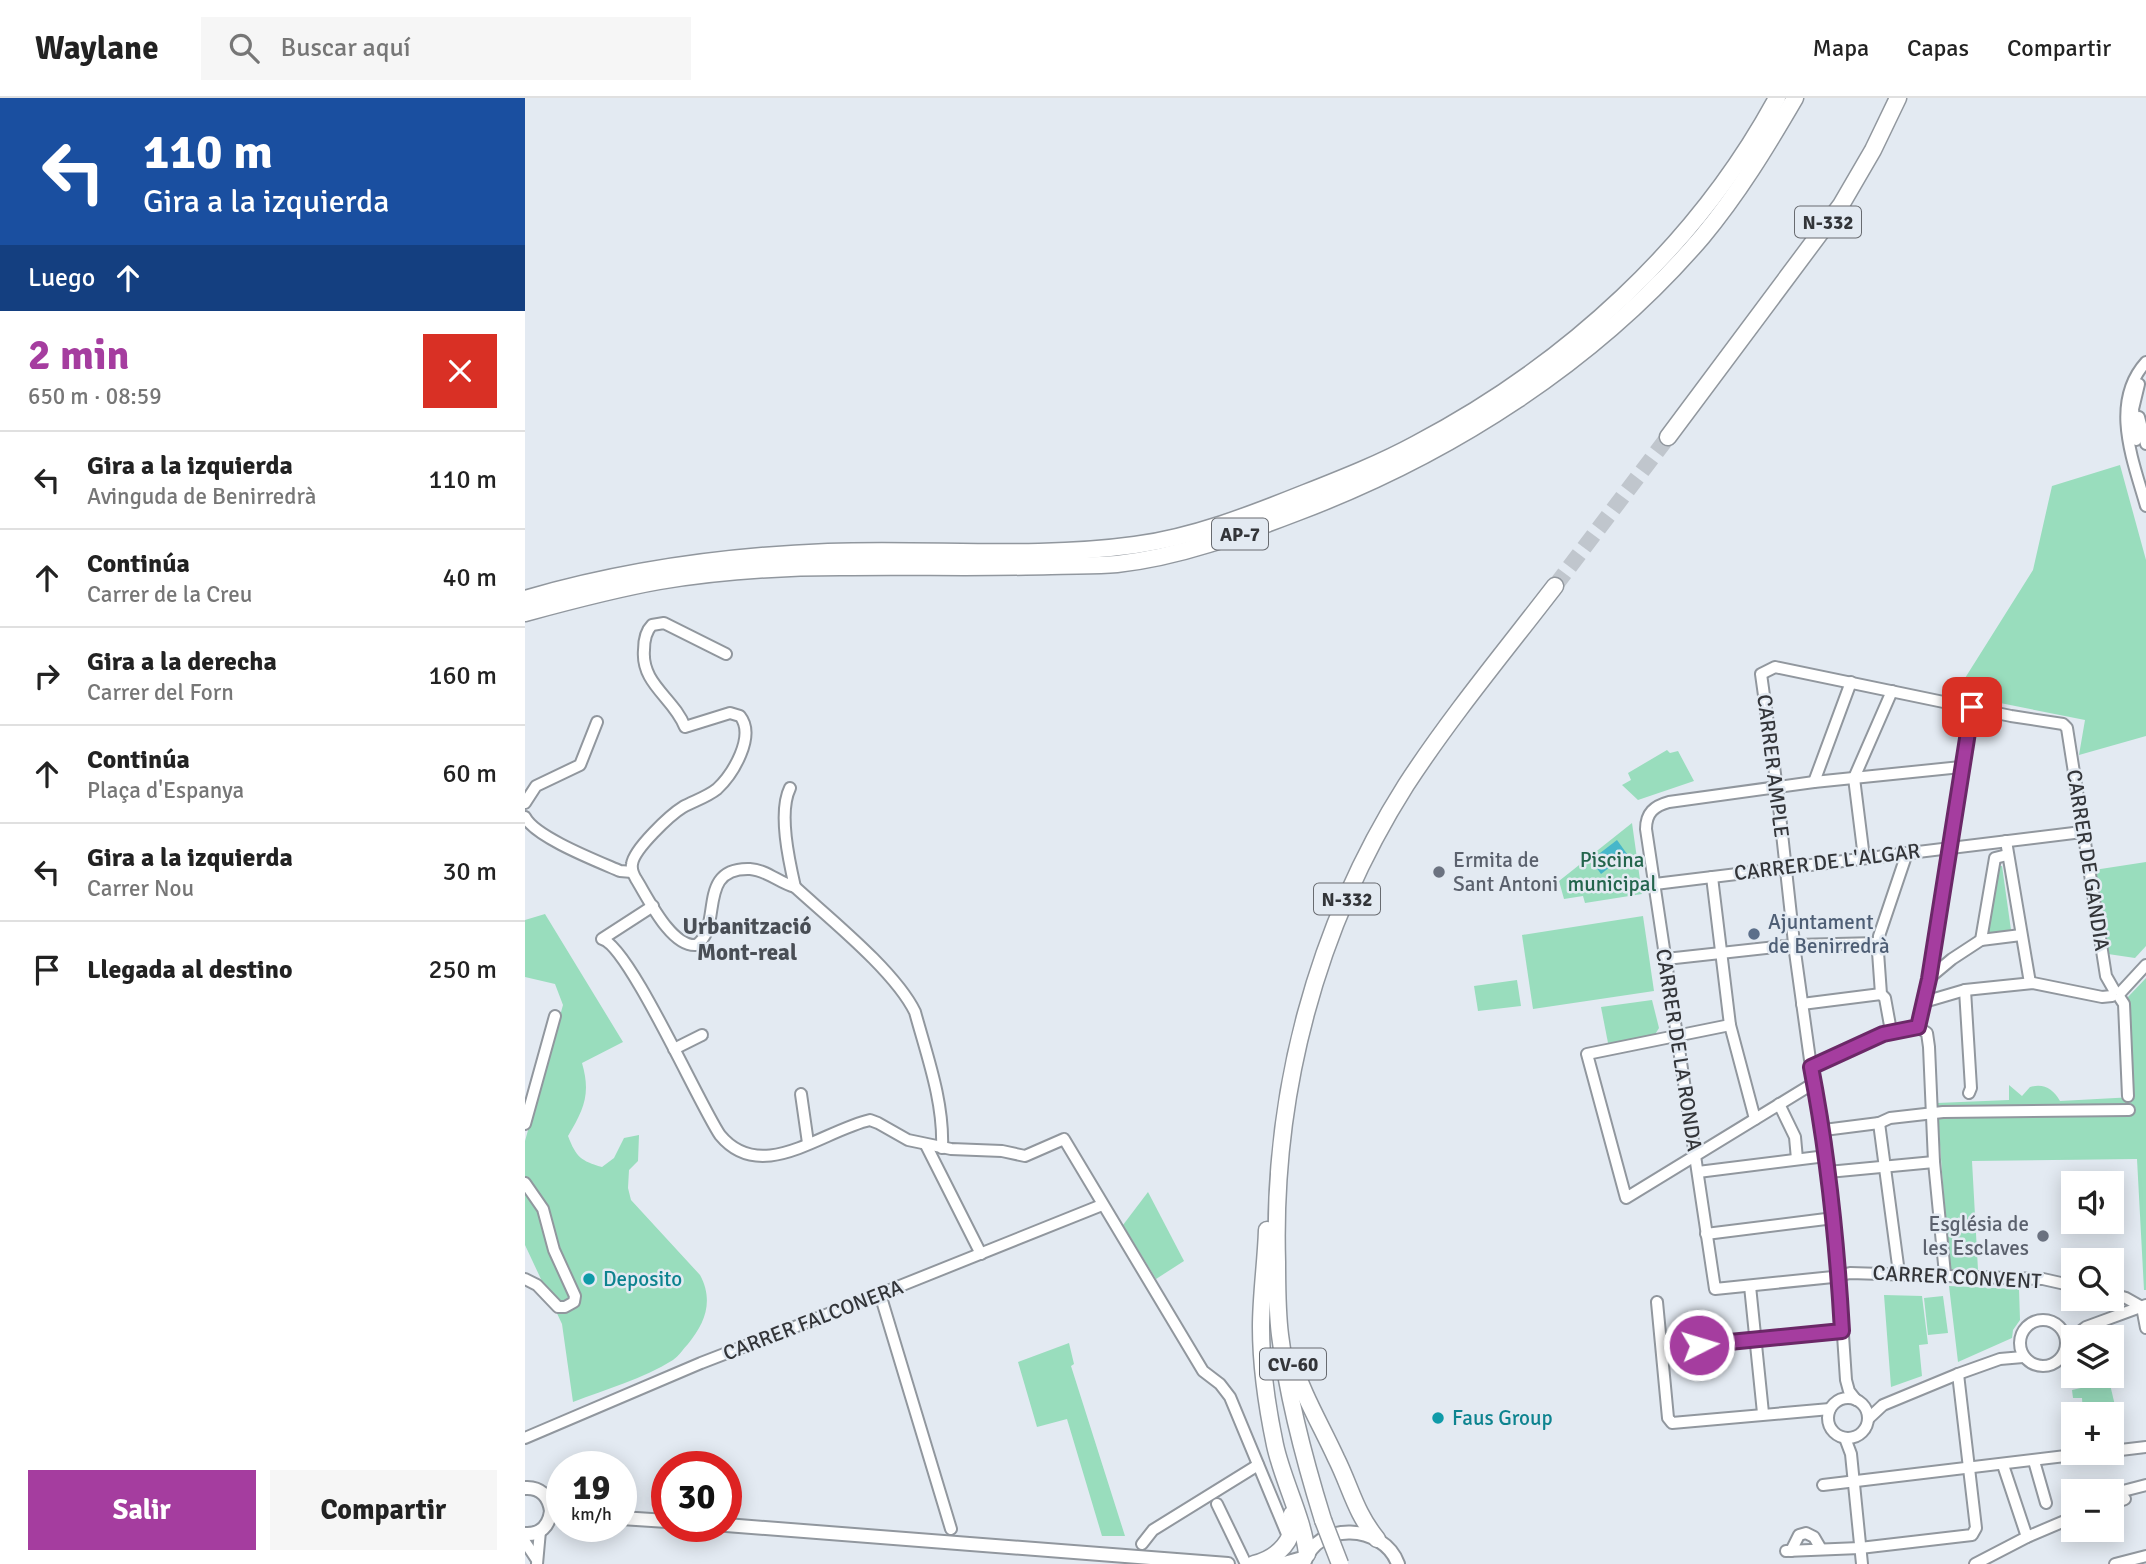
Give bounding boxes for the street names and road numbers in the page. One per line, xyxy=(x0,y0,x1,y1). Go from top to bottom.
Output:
road number: N-332 xyxy=(1795,206,1861,238)
road number: AP-7 xyxy=(1212,518,1268,550)
street label: CARRER AMPLE xyxy=(1751,693,1795,839)
street label: CARRER DE GANDIA xyxy=(2061,767,2115,953)
street label: CARRER DE L'ALGAR xyxy=(1733,838,1921,886)
road number: N-332 xyxy=(1314,884,1380,914)
street label: CARRER DE LA RONDA xyxy=(1650,947,1708,1153)
street label: CARRER CONVENT xyxy=(1872,1260,2043,1294)
street label: CARRER FALCONERA xyxy=(719,1274,907,1366)
road number: CV-60 xyxy=(1260,1348,1326,1380)

